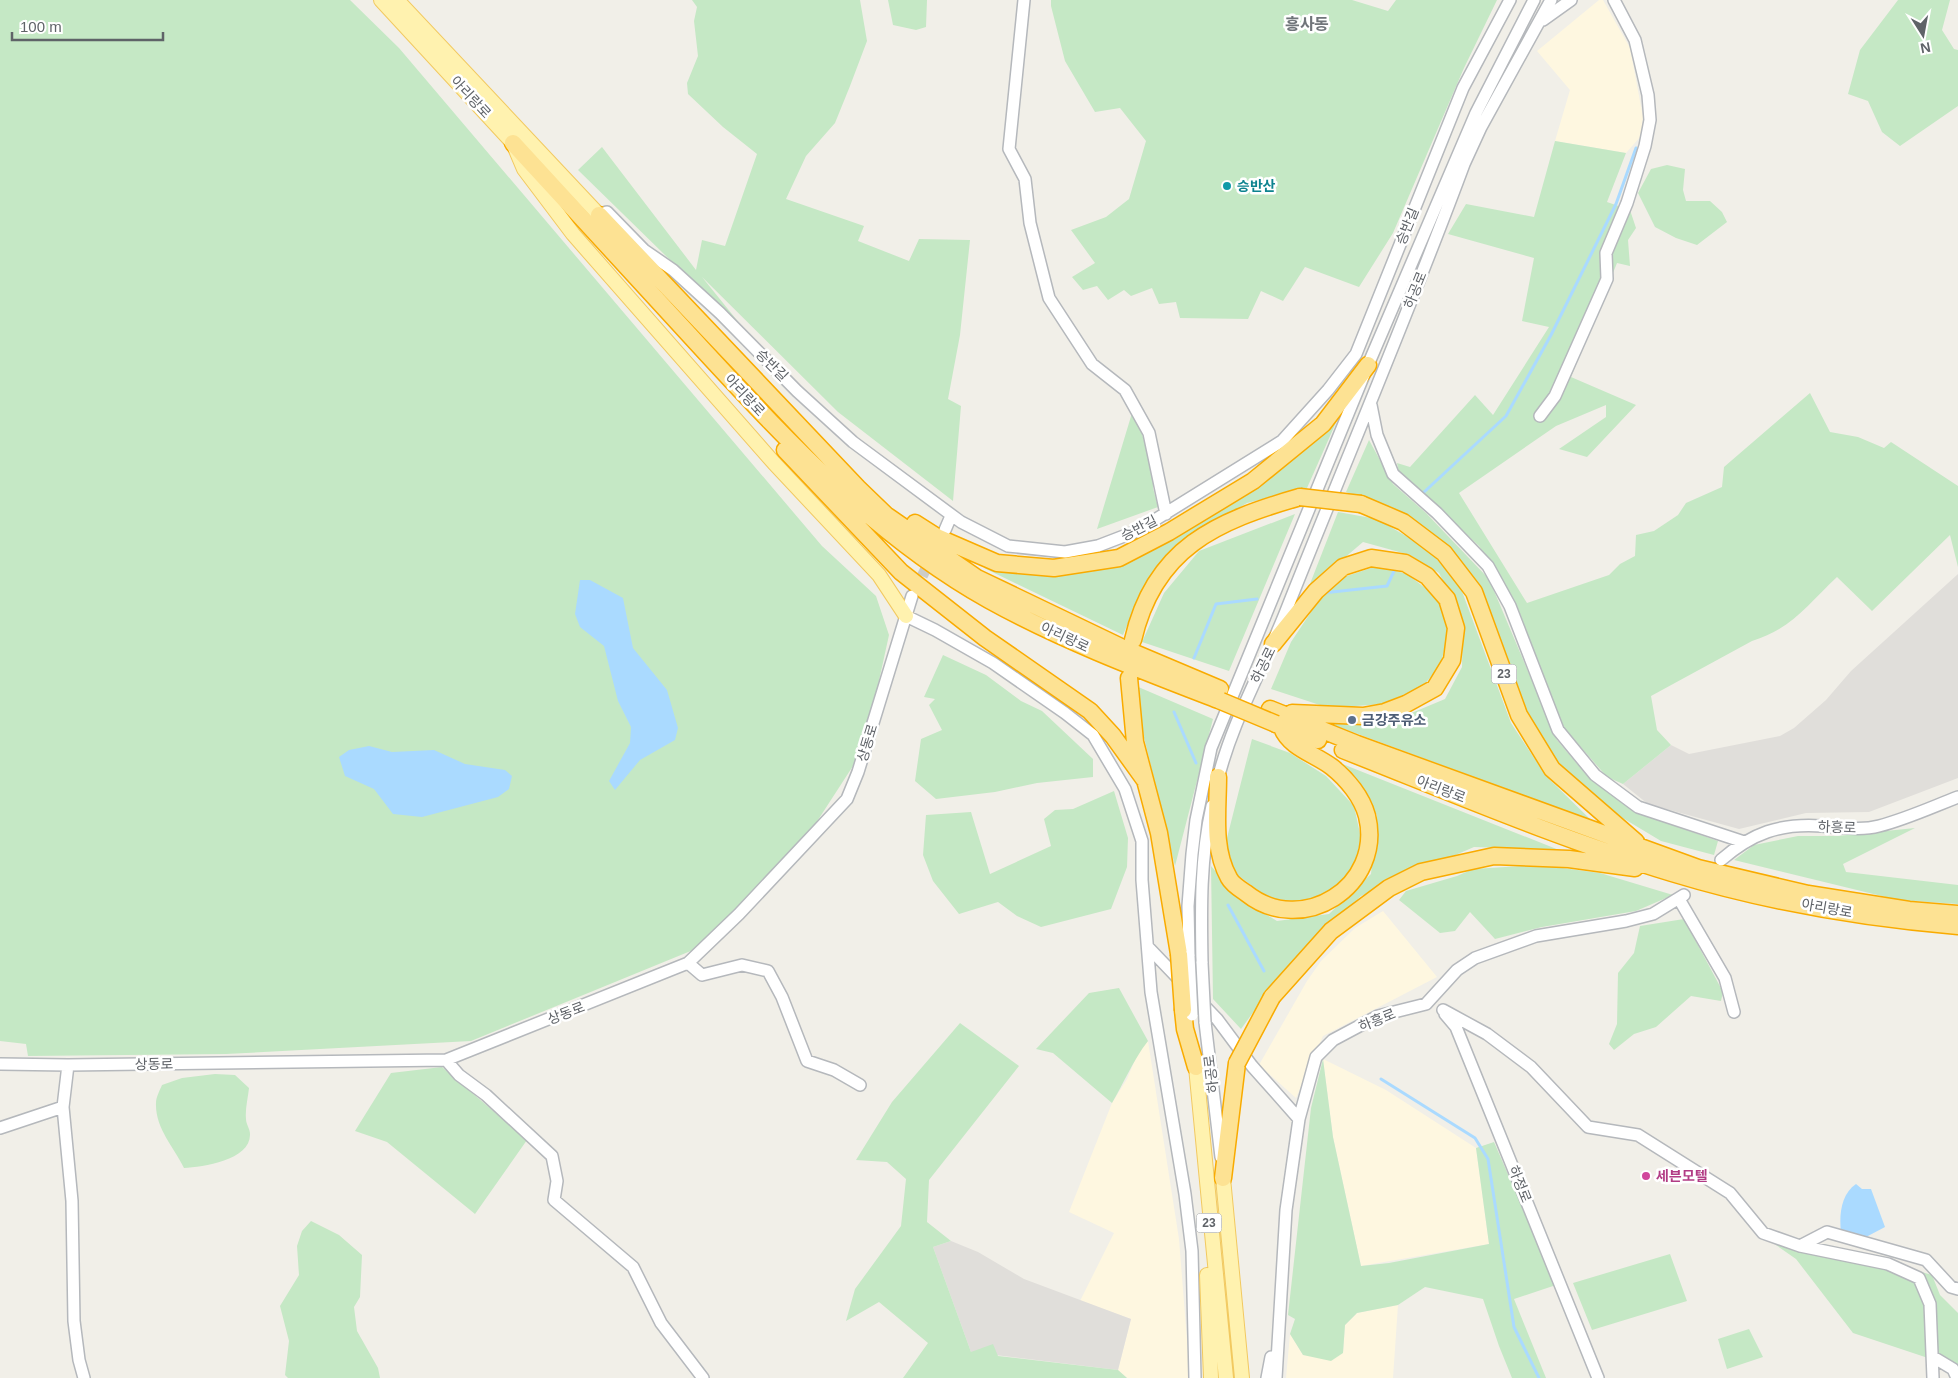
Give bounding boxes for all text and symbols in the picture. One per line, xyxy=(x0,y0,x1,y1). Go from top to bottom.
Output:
scale bar xyxy=(12,10,164,42)
north arrow xyxy=(1898,10,1948,60)
district label: 흥사동 xyxy=(1285,16,1329,33)
text: 100 m xyxy=(20,18,62,35)
text: N xyxy=(1919,39,1932,57)
street label: 아리랑로 xyxy=(448,73,494,121)
place label: 승반산 xyxy=(1237,178,1276,194)
marker: 승반산 xyxy=(1221,180,1233,192)
street label: 승반길 xyxy=(1392,205,1422,247)
street label: 하공로 xyxy=(1400,269,1430,311)
street label: 승반길 xyxy=(753,346,791,384)
street label: 아리랑로 xyxy=(722,371,768,419)
street label: 승반길 xyxy=(1118,512,1160,544)
street label: 아리랑로 xyxy=(1038,619,1092,655)
street label: 하공로 xyxy=(1247,644,1279,686)
road number: 23 xyxy=(1492,664,1516,684)
place label: 금강주유소 xyxy=(1362,712,1427,728)
marker: 금강주유소 xyxy=(1346,714,1358,726)
street label: 상동로 xyxy=(854,722,880,764)
street label: 아리랑로 xyxy=(1414,772,1468,806)
street label: 하흥로 xyxy=(1817,818,1857,836)
street label: 아리랑로 xyxy=(1800,896,1854,920)
street label: 상동로 xyxy=(545,999,587,1027)
street label: 하흥로 xyxy=(1356,1005,1398,1035)
street label: 하공로 xyxy=(1201,1054,1221,1094)
street label: 상동로 xyxy=(135,1056,174,1072)
street label: 하정로 xyxy=(1505,1163,1535,1205)
place label: 세븐모텔 xyxy=(1656,1168,1708,1184)
marker: 세븐모텔 xyxy=(1640,1170,1652,1182)
road number: 23 xyxy=(1196,1214,1222,1232)

